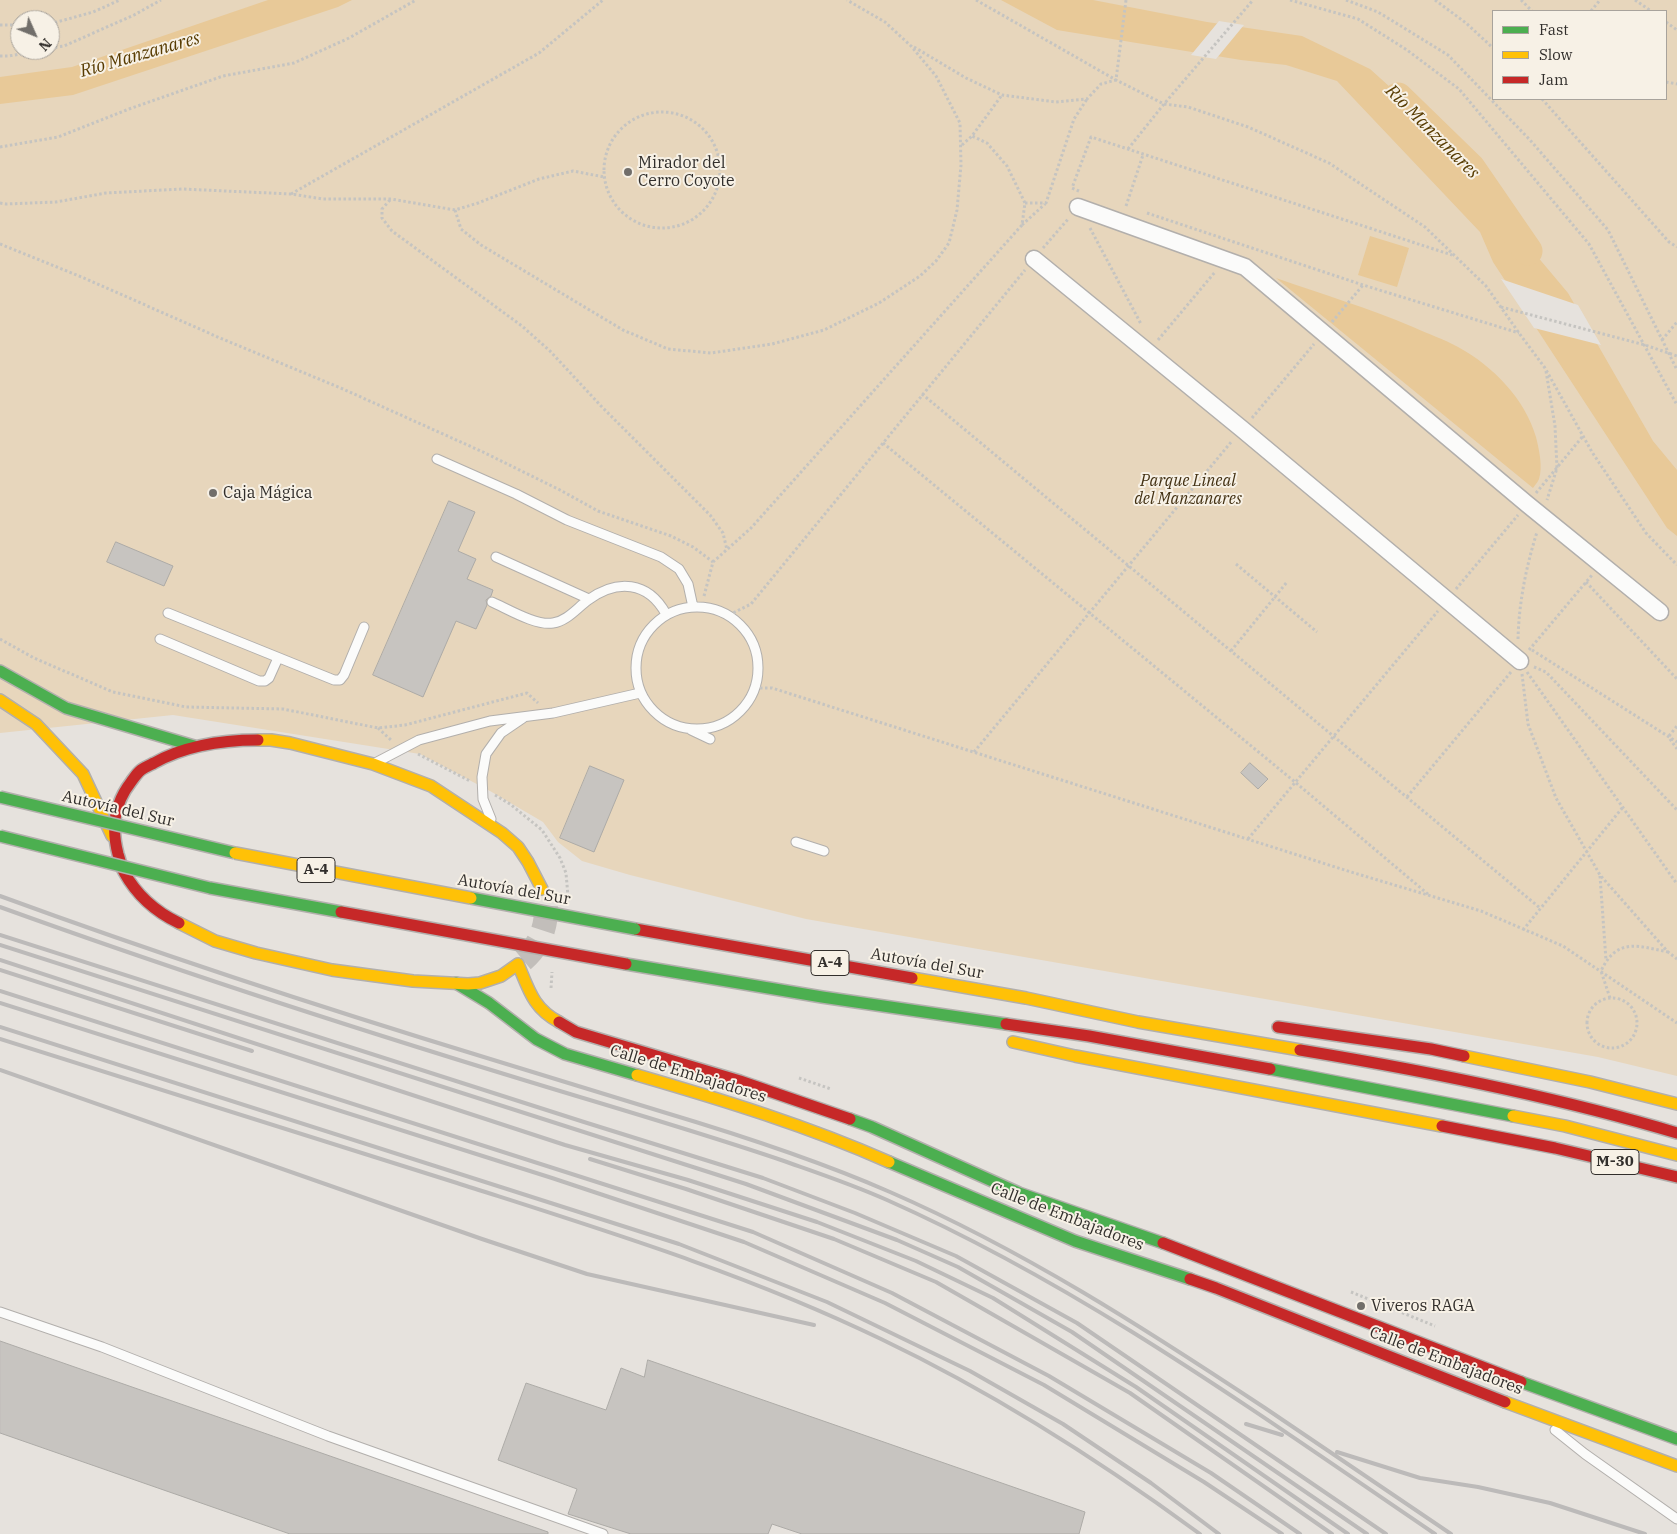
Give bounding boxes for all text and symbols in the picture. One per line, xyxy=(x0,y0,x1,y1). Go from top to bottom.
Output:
north arrow xyxy=(10,10,60,60)
legend xyxy=(1492,10,1667,100)
text: Fast xyxy=(1539,20,1569,39)
water label: Río Manzanares xyxy=(77,28,203,82)
text: N xyxy=(35,34,55,55)
text: Slow xyxy=(1539,45,1572,64)
text: Jam xyxy=(1539,70,1568,89)
water label: Río Manzanares xyxy=(1381,81,1483,183)
place label: Mirador del Cerro Coyote xyxy=(638,153,735,191)
marker: Mirador del Cerro Coyote xyxy=(622,166,634,178)
park label: Parque Lineal del Manzanares xyxy=(1134,471,1242,509)
place label: Caja Mágica xyxy=(223,483,313,503)
marker: Caja Mágica xyxy=(207,487,219,499)
street label: Autovía del Sur xyxy=(60,787,176,831)
road number: A-4 xyxy=(297,858,335,882)
street label: Autovía del Sur xyxy=(456,871,572,909)
street label: Autovía del Sur xyxy=(869,945,985,983)
road number: A-4 xyxy=(811,950,849,976)
street label: Calle de Embajadores xyxy=(607,1041,769,1107)
road number: M-30 xyxy=(1591,1150,1639,1174)
street label: Calle de Embajadores xyxy=(988,1179,1146,1255)
place label: Viveros RAGA xyxy=(1371,1296,1475,1316)
marker: Viveros RAGA xyxy=(1355,1300,1367,1312)
street label: Calle de Embajadores xyxy=(1367,1323,1525,1399)

